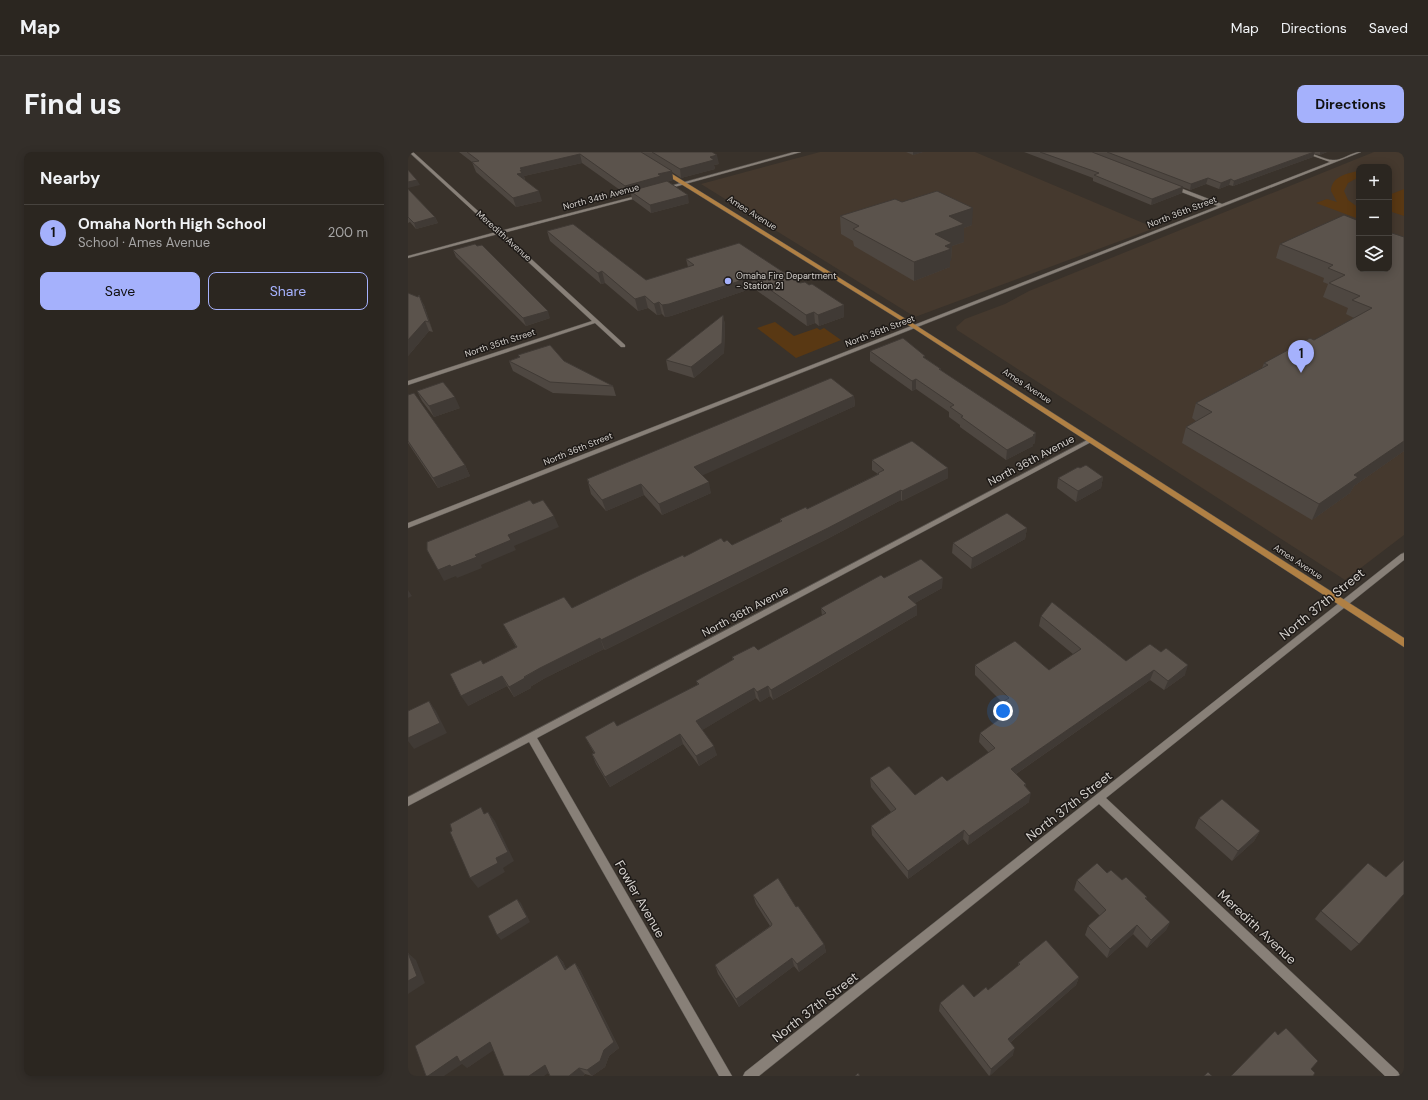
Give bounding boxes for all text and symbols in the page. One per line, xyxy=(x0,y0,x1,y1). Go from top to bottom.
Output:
text: Map xyxy=(20,15,60,40)
text: Map xyxy=(1231,19,1259,37)
text: Directions xyxy=(1281,19,1347,37)
text: Saved xyxy=(1369,19,1408,37)
button: Directions xyxy=(1297,85,1404,123)
text: Find us xyxy=(24,86,122,123)
map controls xyxy=(1356,164,1392,272)
button: + xyxy=(1356,164,1392,200)
text: Nearby xyxy=(40,167,100,189)
street label: North 34th Avenue xyxy=(562,181,640,213)
street label: Ames Avenue xyxy=(725,193,779,233)
street label: North 36th Street xyxy=(1146,193,1219,231)
button: − xyxy=(1356,200,1392,236)
street label: Meredith Avenue xyxy=(474,208,534,264)
text: Omaha North High School xyxy=(78,214,266,234)
text: 1 xyxy=(51,224,55,241)
text: 200 m xyxy=(328,224,368,241)
text: School · Ames Avenue xyxy=(78,234,210,251)
button: layers xyxy=(1356,236,1392,272)
place label: Omaha Fire Department - Station 21 xyxy=(736,270,837,292)
button: Save xyxy=(40,272,200,310)
button: Share xyxy=(208,272,368,310)
marker: Omaha Fire Department - Station 21 xyxy=(723,276,733,286)
street label: North 36th Street xyxy=(844,312,917,350)
street label: North 35th Street xyxy=(463,326,537,360)
pin: 1 xyxy=(1288,340,1314,373)
street label: Ames Avenue xyxy=(1000,366,1054,406)
street label: North 36th Street xyxy=(542,429,615,468)
street label: North 36th Avenue xyxy=(985,431,1077,489)
street label: Ames Avenue xyxy=(1271,542,1325,582)
street label: North 37th Street xyxy=(1276,564,1368,644)
street label: North 36th Avenue xyxy=(699,582,791,640)
your location xyxy=(993,701,1013,721)
street label: North 37th Street xyxy=(1022,767,1116,845)
street label: Fowler Avenue xyxy=(611,857,669,941)
street label: Meredith Avenue xyxy=(1214,886,1300,968)
street label: North 37th Street xyxy=(768,968,862,1046)

